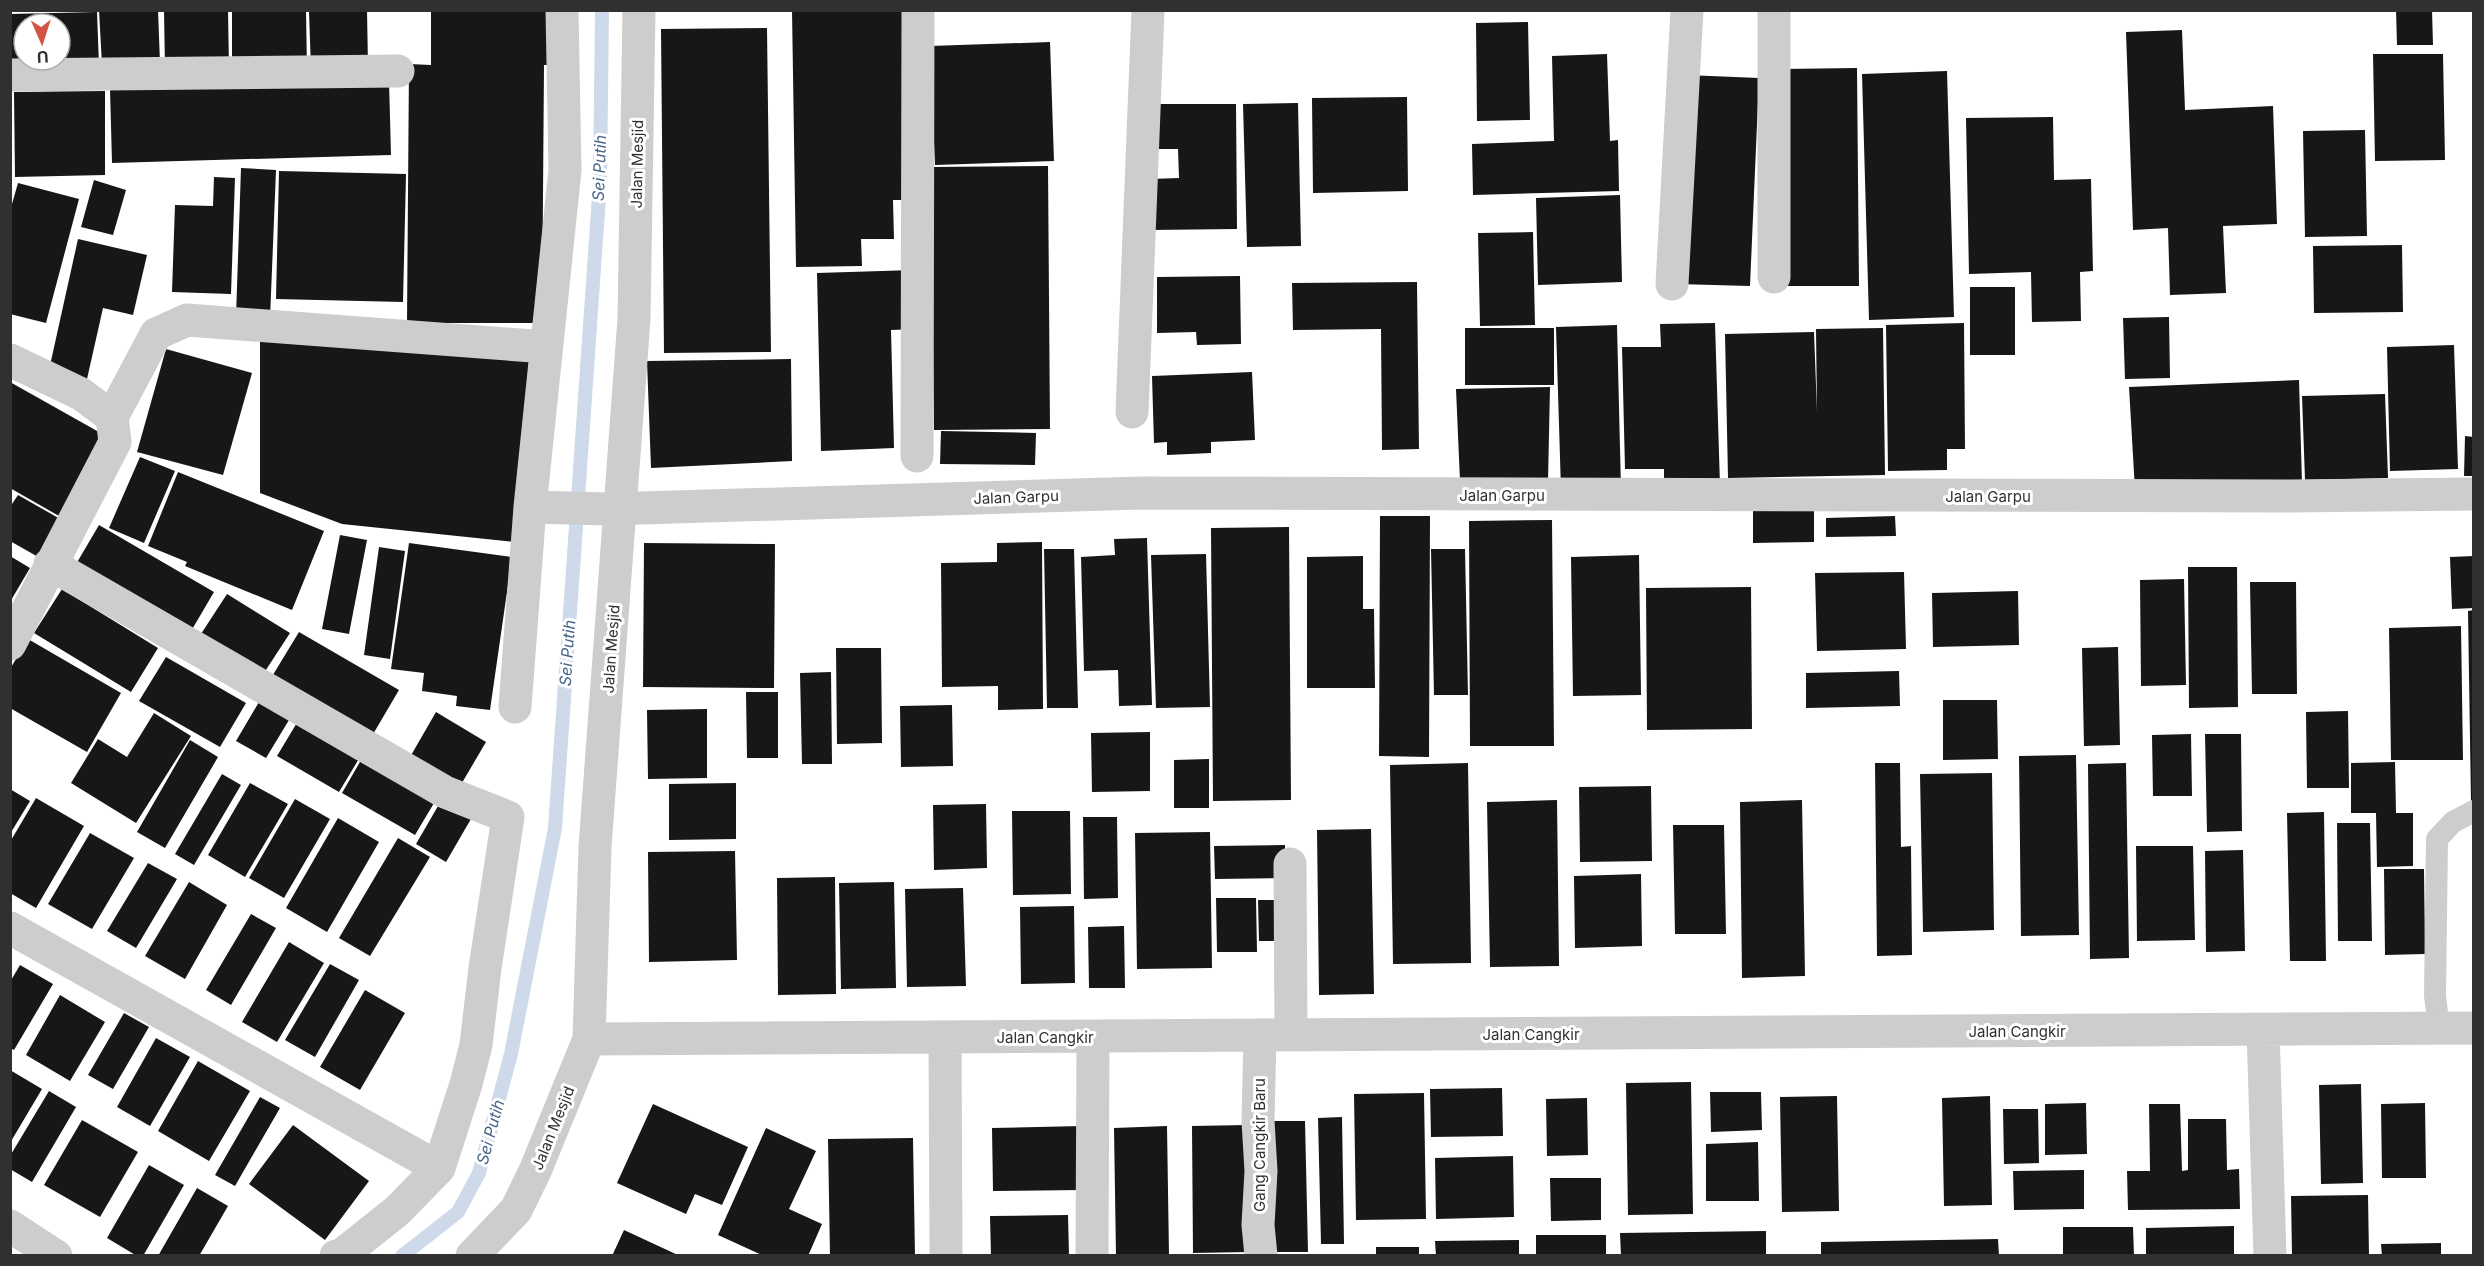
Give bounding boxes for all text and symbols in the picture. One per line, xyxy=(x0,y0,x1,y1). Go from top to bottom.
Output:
north arrow xyxy=(12,12,72,72)
text: U xyxy=(36,47,49,67)
street label: Jalan Mesjid xyxy=(627,119,647,209)
water label: Sei Putih xyxy=(588,135,610,201)
street label: Jalan Garpu xyxy=(973,486,1059,508)
street label: Jalan Garpu xyxy=(1459,486,1545,505)
street label: Jalan Garpu xyxy=(1945,487,2031,506)
street label: Jalan Mesjid xyxy=(598,604,624,694)
water label: Sei Putih xyxy=(555,619,579,687)
street label: Jalan Cangkir xyxy=(1968,1022,2066,1041)
street label: Jalan Cangkir xyxy=(1482,1025,1580,1044)
street label: Jalan Cangkir xyxy=(996,1028,1094,1047)
street label: Gang Cangkir Baru xyxy=(1250,1078,1269,1212)
street label: Jalan Mesjid xyxy=(528,1083,578,1173)
water label: Sei Putih xyxy=(472,1097,508,1167)

